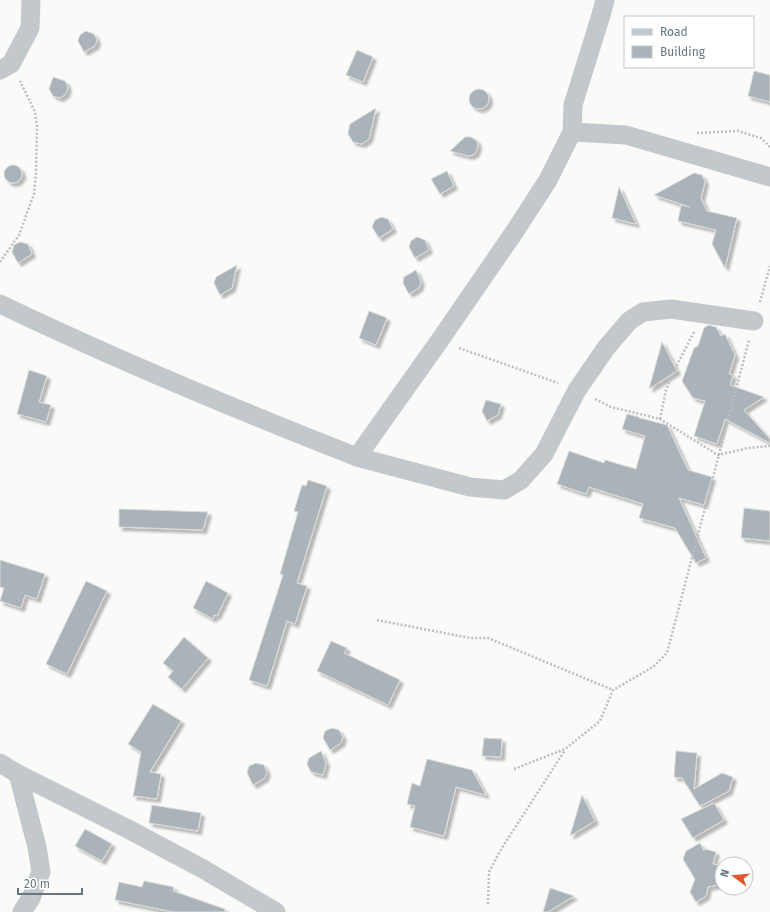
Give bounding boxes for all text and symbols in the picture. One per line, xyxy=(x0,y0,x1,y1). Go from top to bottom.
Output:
legend xyxy=(624,16,754,68)
text: Road xyxy=(660,25,688,39)
text: Building xyxy=(660,45,706,59)
north arrow xyxy=(714,856,754,896)
text: N xyxy=(718,868,732,879)
scale bar xyxy=(18,870,82,896)
text: 20 m xyxy=(24,877,50,891)

